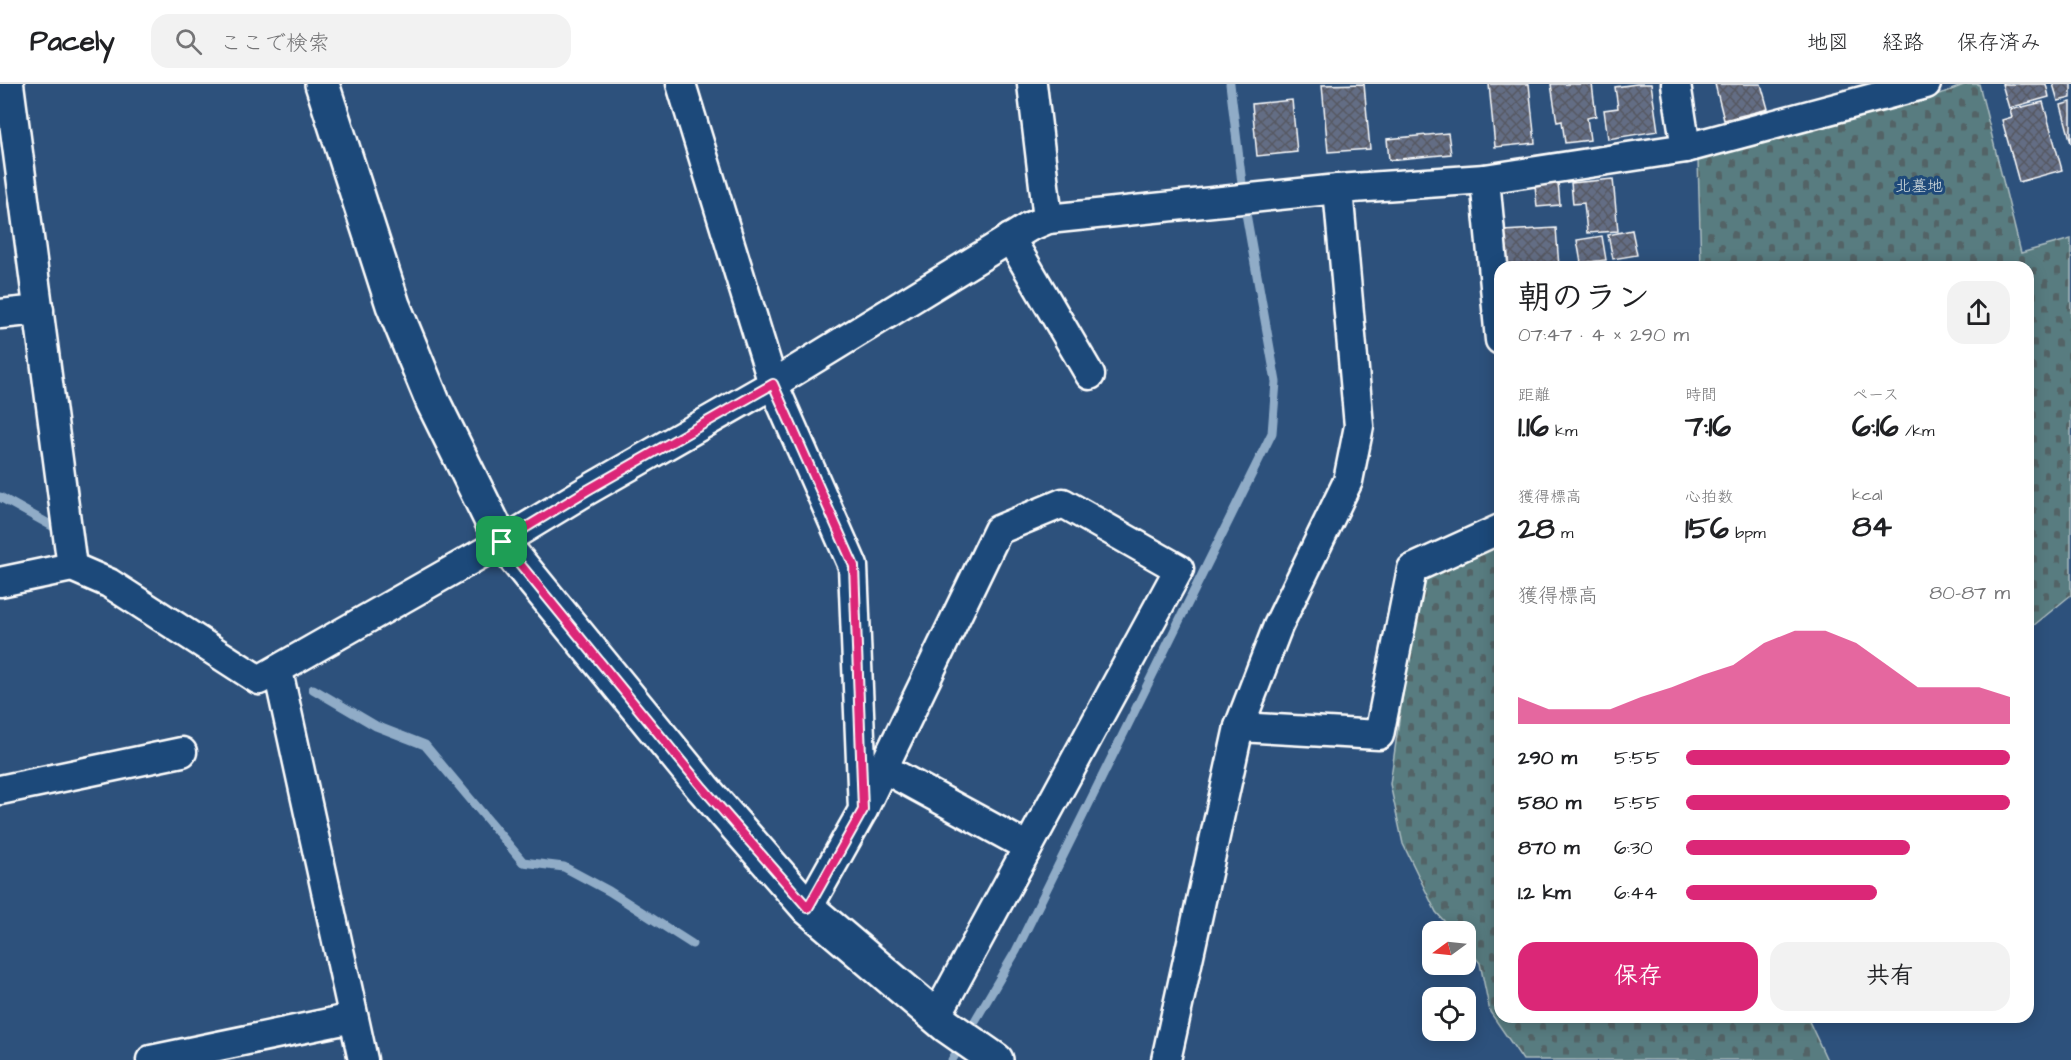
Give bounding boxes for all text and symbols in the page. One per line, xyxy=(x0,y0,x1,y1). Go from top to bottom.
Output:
search box xyxy=(151,14,571,68)
text: Pacely xyxy=(30,22,115,61)
icon: search xyxy=(172,25,205,58)
text: ここで検索 xyxy=(220,28,330,59)
text: 地図 xyxy=(1807,28,1849,57)
text: 経路 xyxy=(1882,28,1924,57)
text: 保存済み xyxy=(1957,28,2041,57)
park label: 北墓地 xyxy=(1895,175,1943,197)
text: 朝のラン xyxy=(1518,275,1650,321)
button: share xyxy=(1947,281,2010,344)
text: 07:47 · 4 × 290 m xyxy=(1518,321,1689,349)
text: 距離 xyxy=(1518,384,1550,406)
text: 時間 xyxy=(1685,384,1717,406)
text: ペース xyxy=(1852,384,1899,406)
text: 1.16 xyxy=(1518,406,1549,448)
text: 7:16 xyxy=(1685,406,1731,448)
text: 6:16 xyxy=(1852,406,1898,448)
text: km xyxy=(1549,420,1577,442)
text: /km xyxy=(1898,420,1934,442)
text: kcal xyxy=(1852,484,1883,506)
text: 獲得標高 xyxy=(1518,486,1582,508)
text: 心拍数 xyxy=(1685,486,1733,508)
text: 84 xyxy=(1852,506,1892,548)
text: 28 xyxy=(1518,508,1555,550)
text: 156 xyxy=(1685,508,1729,550)
pin xyxy=(476,516,527,567)
text: m xyxy=(1555,522,1573,544)
text: bpm xyxy=(1729,522,1766,544)
icon: arrive xyxy=(485,525,518,558)
text: 80–87 m xyxy=(1929,579,2010,607)
text: 獲得標高 xyxy=(1518,582,1598,610)
text: 290 m xyxy=(1518,744,1577,772)
text: 5:55 xyxy=(1614,744,1660,772)
text: 580 m xyxy=(1518,789,1581,817)
text: 5:55 xyxy=(1614,789,1660,817)
text: 870 m xyxy=(1518,834,1579,862)
text: 6:30 xyxy=(1614,834,1653,862)
text: 1.2 km xyxy=(1518,879,1571,907)
text: 6:44 xyxy=(1614,879,1657,907)
north arrow xyxy=(1422,921,1476,975)
map controls xyxy=(1422,921,1476,1041)
button: 保存 xyxy=(1518,942,1758,1011)
button: 共有 xyxy=(1770,942,2010,1011)
button: locate xyxy=(1422,987,1476,1041)

